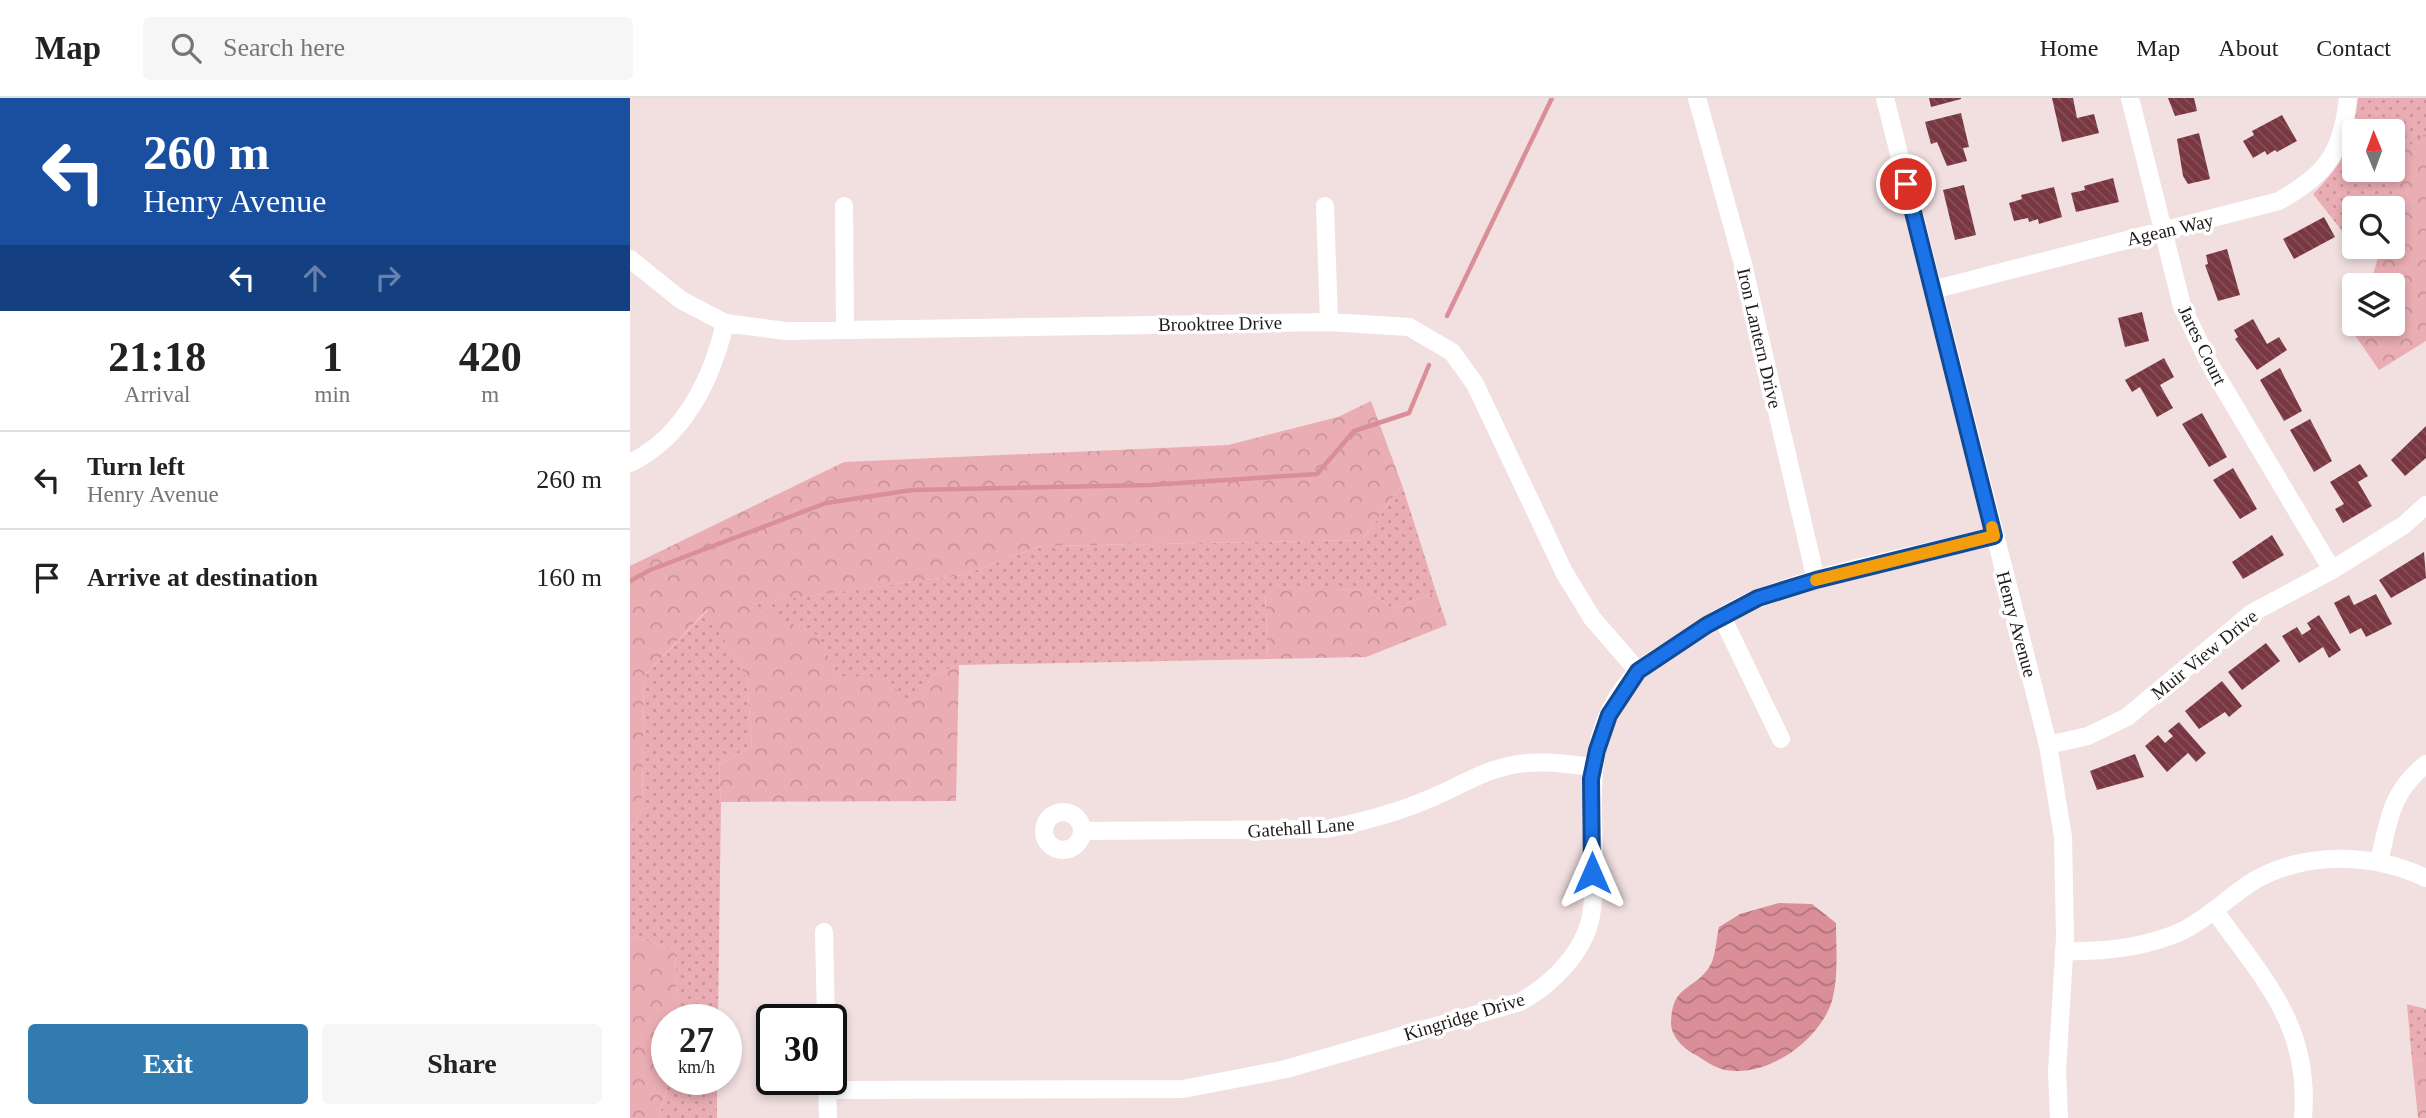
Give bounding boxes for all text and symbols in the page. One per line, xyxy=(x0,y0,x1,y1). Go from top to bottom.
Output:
search box xyxy=(143,17,633,80)
icon: search xyxy=(167,29,205,67)
text: Map xyxy=(35,30,101,66)
text: Search here xyxy=(223,33,345,62)
text: Home xyxy=(2040,35,2098,61)
text: Map xyxy=(2136,35,2180,61)
text: About xyxy=(2218,35,2278,61)
text: Contact xyxy=(2316,35,2391,61)
north arrow xyxy=(2342,119,2404,182)
map controls xyxy=(2342,119,2405,336)
text: 260 m xyxy=(143,125,270,180)
icon: left xyxy=(28,126,119,217)
pin xyxy=(1876,154,1936,214)
icon: arrive xyxy=(1887,165,1925,203)
text: Henry Avenue xyxy=(143,183,326,219)
button: search xyxy=(2342,196,2405,259)
street label: Agean Way xyxy=(2125,209,2216,250)
icon: left xyxy=(223,259,261,297)
icon: ahead xyxy=(296,259,334,297)
icon: right xyxy=(369,259,407,297)
street label: Iron Lantern Drive xyxy=(1733,266,1786,410)
button: layers xyxy=(2342,273,2405,336)
street label: Jares Court xyxy=(2174,302,2231,389)
street label: Brooktree Drive xyxy=(1158,312,1282,335)
text: 21:18 xyxy=(108,334,206,380)
text: 1 xyxy=(322,334,343,380)
text: 420 xyxy=(459,334,522,380)
text: Arrival xyxy=(124,382,191,407)
text: min xyxy=(315,382,350,407)
text: m xyxy=(481,382,499,407)
text: Turn left xyxy=(87,452,185,481)
icon: left xyxy=(28,461,66,499)
text: 260 m xyxy=(536,465,602,494)
text: Henry Avenue xyxy=(87,482,219,507)
icon: arrive xyxy=(28,559,66,597)
text: Arrive at destination xyxy=(87,563,318,592)
text: 160 m xyxy=(536,563,602,592)
street label: Henry Avenue xyxy=(1992,569,2041,679)
street label: Muir View Drive xyxy=(2147,605,2262,704)
street label: Gatehall Lane xyxy=(1247,813,1355,842)
position arrow xyxy=(1555,836,1629,910)
street label: Kingridge Drive xyxy=(1401,988,1527,1045)
speed limit sign: 30 xyxy=(756,1004,847,1095)
text: 27 xyxy=(679,1021,714,1060)
button: Exit xyxy=(28,1024,308,1104)
button: Share xyxy=(322,1024,602,1104)
text: km/h xyxy=(678,1057,715,1077)

